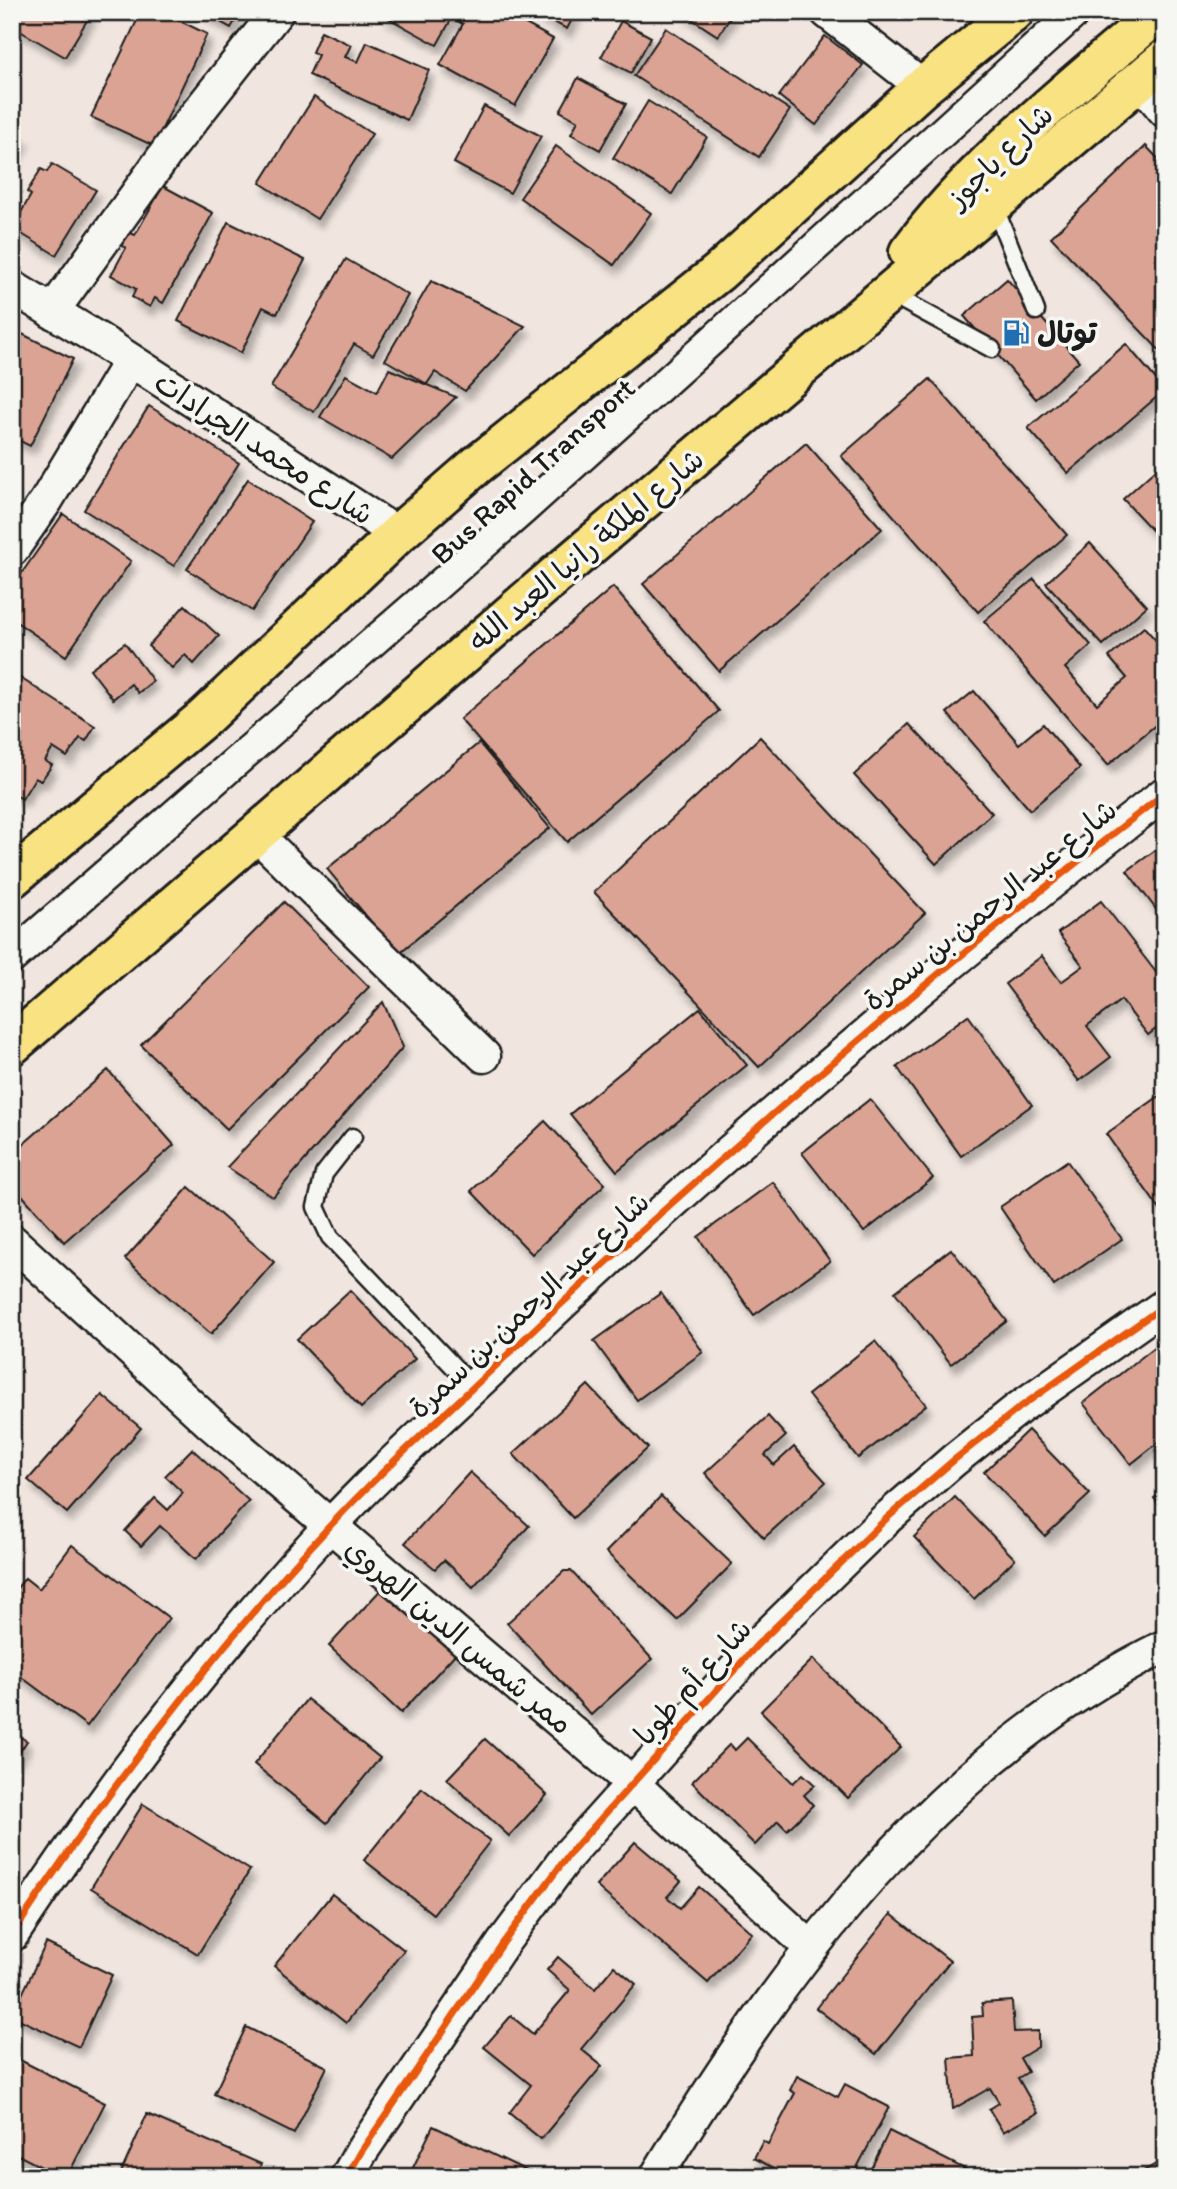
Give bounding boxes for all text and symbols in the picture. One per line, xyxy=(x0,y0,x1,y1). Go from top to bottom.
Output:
street label: شارع ياجوز xyxy=(936,96,1063,220)
place label: توتال xyxy=(1037,314,1098,352)
fuel station icon: توتال xyxy=(1001,318,1031,348)
street label: شارع محمد الجرادات xyxy=(146,363,381,535)
street label: Bus Rapid Transport xyxy=(423,369,643,572)
street label: شارع الملكة رانيا العبد الله xyxy=(460,440,713,661)
street label: شارع عبد الرحمن بن سمرة xyxy=(855,791,1126,1021)
street label: شارع عبد الرحمن بن سمرة xyxy=(400,1183,659,1428)
street label: ممر شمس الدين الهروي xyxy=(336,1529,581,1744)
street label: شارع أم طوبا xyxy=(626,1611,762,1755)

